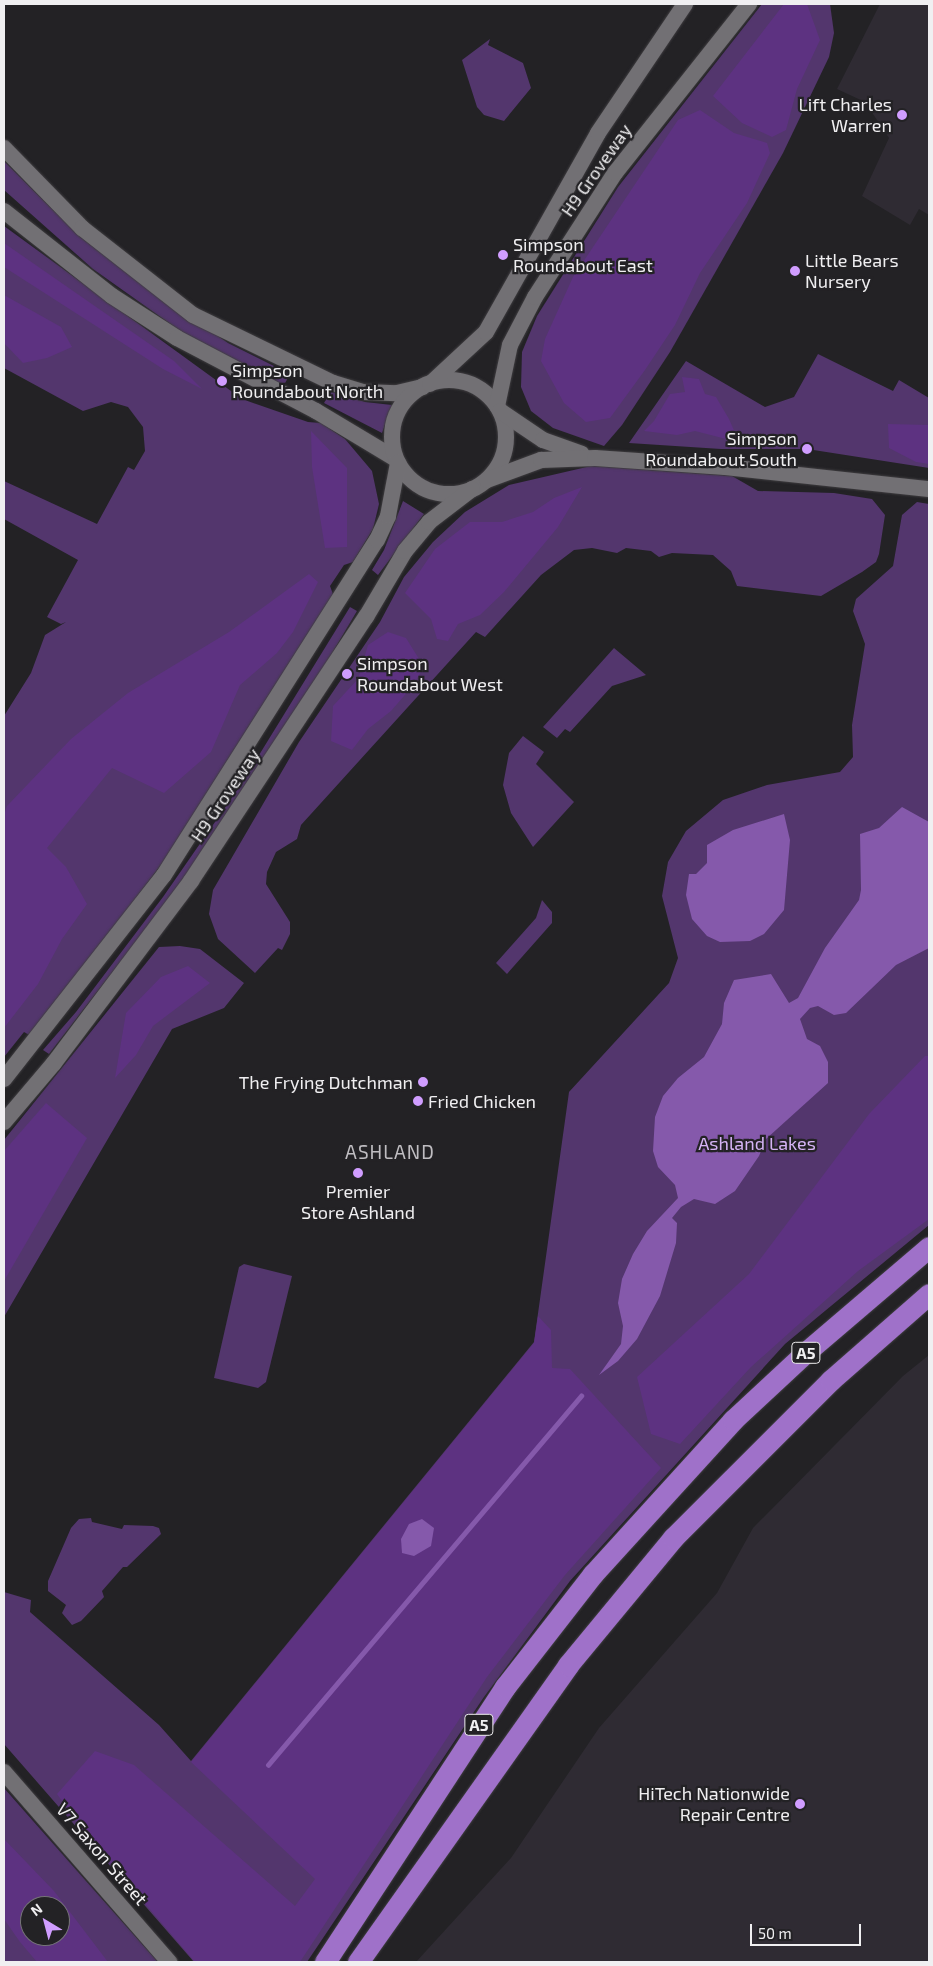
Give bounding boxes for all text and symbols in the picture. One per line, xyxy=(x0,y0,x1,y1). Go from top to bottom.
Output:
place label: Lift Charles Warren xyxy=(799,94,892,136)
marker: Lift Charles Warren xyxy=(896,109,908,121)
street label: H9 Groveway xyxy=(556,120,636,220)
place label: Simpson Roundabout East xyxy=(513,234,653,276)
marker: Simpson Roundabout East xyxy=(497,249,509,261)
place label: Little Bears Nursery xyxy=(805,250,899,292)
marker: Little Bears Nursery xyxy=(789,265,801,277)
place label: Simpson Roundabout North xyxy=(232,360,383,402)
marker: Simpson Roundabout North xyxy=(216,375,228,387)
place label: Simpson Roundabout South xyxy=(645,428,797,470)
marker: Simpson Roundabout South xyxy=(801,443,813,455)
place label: Simpson Roundabout West xyxy=(357,653,503,696)
marker: Simpson Roundabout West xyxy=(341,668,353,680)
street label: H9 Groveway xyxy=(186,744,264,846)
place label: The Frying Dutchman xyxy=(239,1071,413,1093)
marker: The Frying Dutchman xyxy=(417,1076,429,1088)
place label: Fried Chicken xyxy=(428,1090,536,1112)
marker: Fried Chicken xyxy=(412,1095,424,1107)
park label: Ashland Lakes xyxy=(698,1132,816,1154)
district label: ASHLAND xyxy=(344,1141,436,1163)
marker: Premier Store Ashland xyxy=(352,1167,364,1179)
place label: Premier Store Ashland xyxy=(301,1181,415,1224)
road number: A5 xyxy=(791,1340,821,1366)
road number: A5 xyxy=(464,1712,494,1738)
place label: HiTech Nationwide Repair Centre xyxy=(638,1783,790,1826)
marker: HiTech Nationwide Repair Centre xyxy=(794,1798,806,1810)
street label: V7 Saxon Street xyxy=(52,1799,152,1909)
north arrow xyxy=(20,1896,70,1946)
text: N xyxy=(27,1900,45,1919)
scale bar xyxy=(753,1914,864,1946)
text: 50 m xyxy=(758,1924,792,1942)

